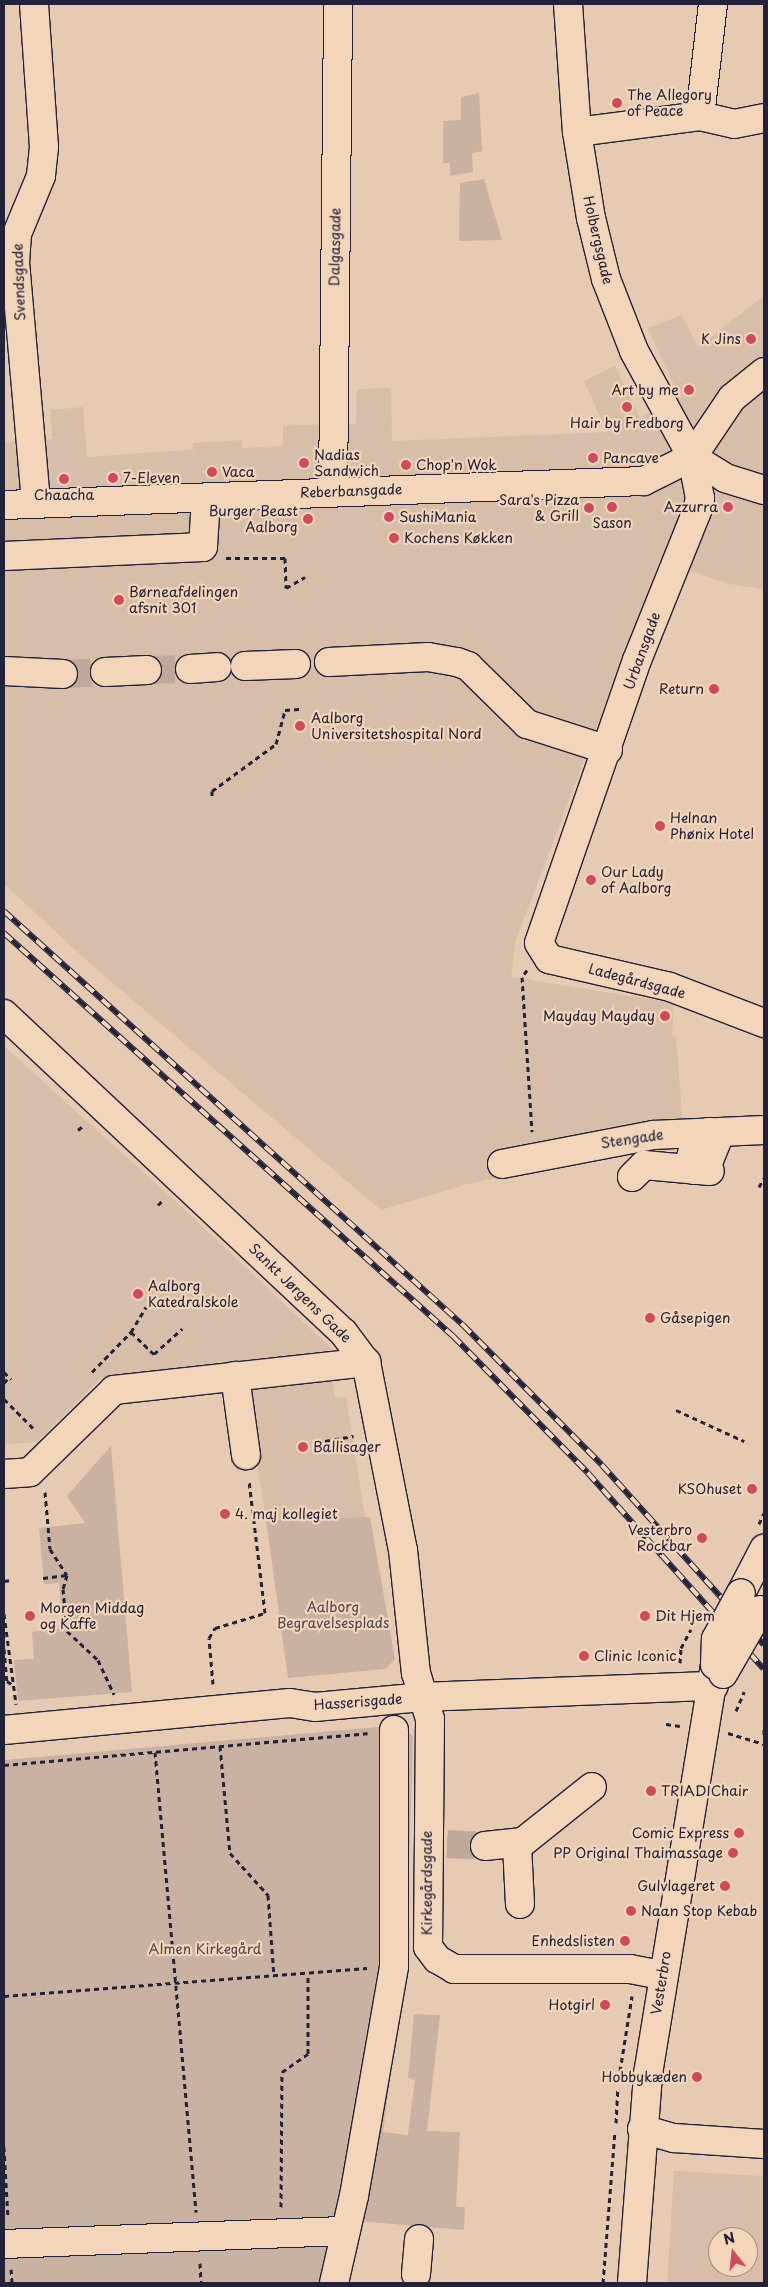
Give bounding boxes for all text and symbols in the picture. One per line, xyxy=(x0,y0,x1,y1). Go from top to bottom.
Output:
place label: The Allegory of Peace xyxy=(627,87,712,120)
marker: The Allegory of Peace xyxy=(611,97,623,109)
street label: Holbergsgade xyxy=(580,194,616,286)
street label: Dalgasgade xyxy=(326,208,344,286)
street label: Svendsgade xyxy=(9,243,29,321)
place label: K Jins xyxy=(700,331,741,347)
marker: K Jins xyxy=(745,333,757,345)
place label: Art by me xyxy=(610,382,679,398)
marker: Art by me xyxy=(683,384,695,396)
marker: Hair by Fredborg xyxy=(621,401,633,413)
place label: Hair by Fredborg xyxy=(570,415,684,431)
place label: Nadias Sandwich xyxy=(314,447,379,480)
place label: Pancave xyxy=(603,450,659,466)
marker: Pancave xyxy=(587,452,599,464)
marker: Nadias Sandwich xyxy=(298,457,310,469)
place label: Chop'n Wok xyxy=(416,457,497,473)
marker: Chop'n Wok xyxy=(400,459,412,471)
place label: Vaca xyxy=(222,464,255,480)
marker: Vaca xyxy=(206,466,218,478)
place label: 7-Eleven xyxy=(123,470,180,486)
marker: 7-Eleven xyxy=(107,472,119,484)
marker: Chaacha xyxy=(58,473,70,485)
street label: Reberbansgade xyxy=(300,481,402,501)
place label: Chaacha xyxy=(34,487,94,503)
place label: Sara's Pizza & Grill xyxy=(499,492,579,524)
place label: Azzurra xyxy=(664,499,718,515)
marker: Sason xyxy=(606,501,618,513)
marker: Azzurra xyxy=(722,501,734,513)
marker: Sara's Pizza & Grill xyxy=(583,502,595,514)
place label: Burger Beast Aalborg xyxy=(210,503,298,536)
place label: SushiMania xyxy=(399,509,476,525)
marker: SushiMania xyxy=(383,511,395,523)
marker: Burger Beast Aalborg xyxy=(302,513,314,525)
place label: Sason xyxy=(592,515,632,531)
place label: Kochens Køkken xyxy=(404,530,512,546)
marker: Kochens Køkken xyxy=(388,532,400,544)
place label: Børneafdelingen afsnit 301 xyxy=(129,584,238,616)
marker: Børneafdelingen afsnit 301 xyxy=(113,594,125,606)
street label: Urbansgade xyxy=(620,610,664,692)
place label: Return xyxy=(659,681,704,697)
marker: Return xyxy=(708,683,720,695)
place label: Aalborg Universitetshospital Nord xyxy=(311,710,482,742)
marker: Aalborg Universitetshospital Nord xyxy=(293,719,307,733)
place label: Helnan Phønix Hotel xyxy=(670,810,755,842)
marker: Helnan Phønix Hotel xyxy=(654,820,666,832)
place label: Our Lady of Aalborg xyxy=(601,864,671,896)
marker: Our Lady of Aalborg xyxy=(585,874,597,886)
street label: Ladegårdsgade xyxy=(587,960,687,1002)
place label: Mayday Mayday xyxy=(542,1008,655,1024)
marker: Mayday Mayday xyxy=(659,1010,671,1022)
street label: Stengade xyxy=(600,1126,664,1152)
street label: Sankt Jørgens Gade xyxy=(245,1240,355,1346)
place label: Aalborg Katedralskole xyxy=(148,1278,239,1310)
marker: Aalborg Katedralskole xyxy=(132,1288,144,1300)
place label: Gåsepigen xyxy=(660,1310,730,1326)
marker: Gåsepigen xyxy=(644,1312,656,1324)
place label: Ballisager xyxy=(313,1439,381,1455)
marker: Ballisager xyxy=(297,1441,309,1453)
place label: KSOhuset xyxy=(678,1481,742,1497)
marker: KSOhuset xyxy=(746,1483,758,1495)
place label: 4. maj kollegiet xyxy=(235,1506,338,1522)
marker: 4. maj kollegiet xyxy=(219,1508,231,1520)
place label: Vesterbro Rockbar xyxy=(628,1522,692,1554)
marker: Vesterbro Rockbar xyxy=(696,1532,708,1544)
park label: Aalborg Begravelsesplads xyxy=(277,1599,389,1631)
place label: Morgen Middag og Kaffe xyxy=(40,1600,145,1632)
place label: Dit Hjem xyxy=(655,1608,715,1624)
marker: Morgen Middag og Kaffe xyxy=(24,1610,36,1622)
marker: Dit Hjem xyxy=(639,1610,651,1622)
place label: Clinic Iconic xyxy=(594,1648,675,1664)
marker: Clinic Iconic xyxy=(578,1650,590,1662)
street label: Hasserisgade xyxy=(313,1691,403,1713)
place label: TRIADIChair xyxy=(661,1783,748,1799)
marker: TRIADIChair xyxy=(645,1785,657,1797)
place label: Comic Express xyxy=(632,1825,729,1841)
marker: Comic Express xyxy=(733,1827,745,1839)
street label: Kirkegårdsgade xyxy=(419,1831,435,1935)
place label: PP Original Thaimassage xyxy=(553,1845,723,1861)
marker: PP Original Thaimassage xyxy=(727,1847,739,1859)
place label: Gulvlageret xyxy=(637,1878,715,1894)
marker: Gulvlageret xyxy=(719,1880,731,1892)
place label: Naan Stop Kebab xyxy=(641,1903,757,1919)
marker: Naan Stop Kebab xyxy=(625,1905,637,1917)
place label: Enhedslisten xyxy=(532,1933,615,1949)
marker: Enhedslisten xyxy=(619,1935,631,1947)
park label: Almen Kirkegård xyxy=(148,1941,262,1957)
street label: Vesterbro xyxy=(648,1950,674,2016)
place label: Hotgirl xyxy=(549,1997,595,2013)
marker: Hotgirl xyxy=(599,1999,611,2011)
place label: Hobbykæden xyxy=(602,2069,687,2085)
marker: Hobbykæden xyxy=(691,2071,703,2083)
text: N xyxy=(721,2226,737,2250)
north arrow xyxy=(708,2227,758,2277)

